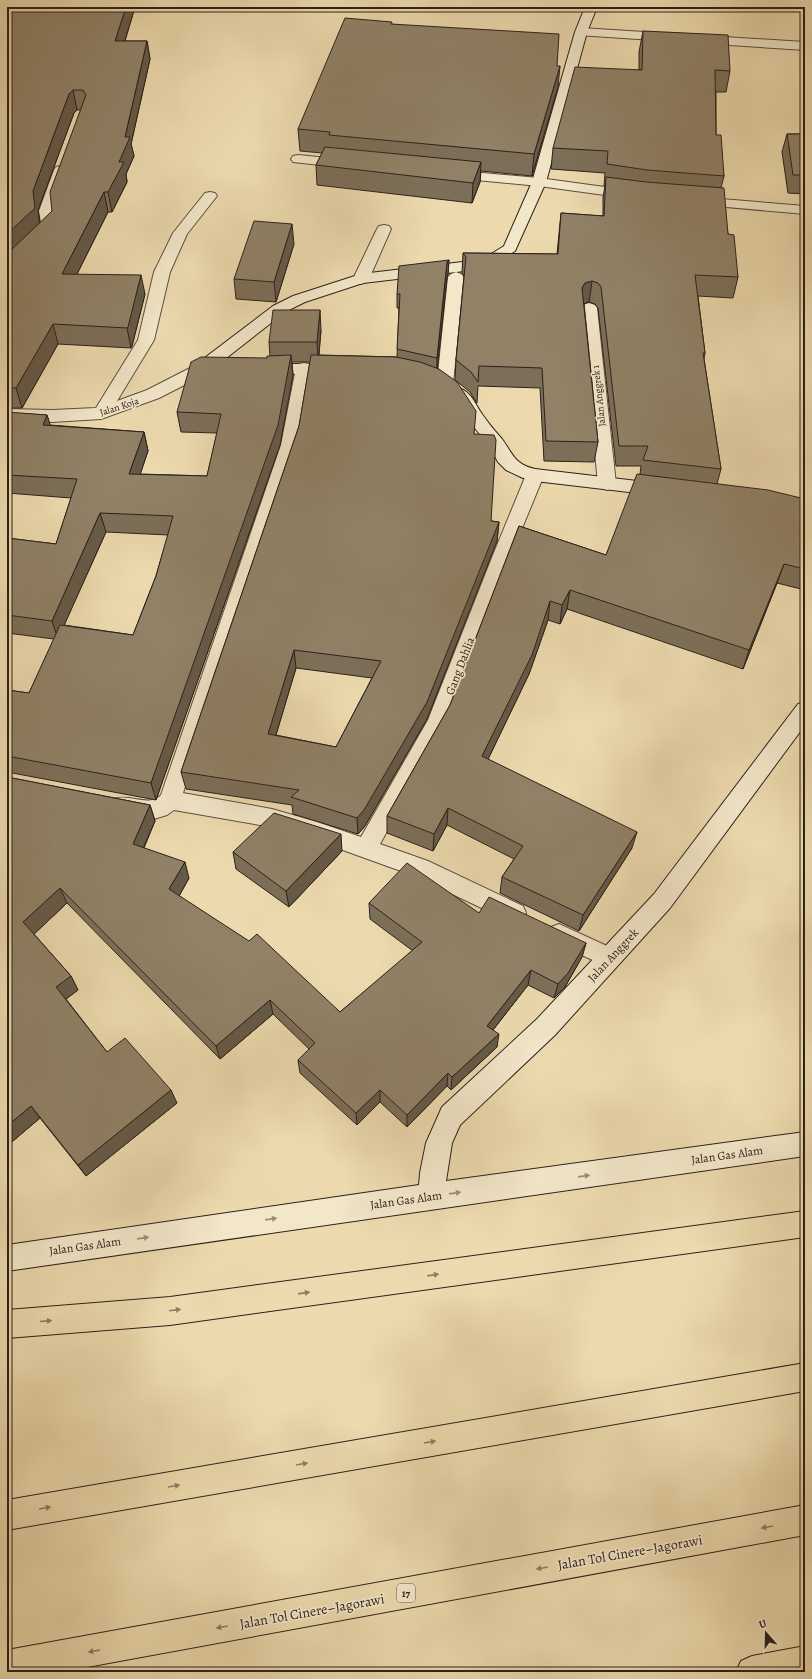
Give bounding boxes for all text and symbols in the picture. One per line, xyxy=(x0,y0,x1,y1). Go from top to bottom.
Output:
street label: Jalan Anggrek 1 xyxy=(589,364,608,427)
street label: Jalan Koja xyxy=(98,394,141,419)
street label: Gang Dahlia xyxy=(442,634,479,697)
street label: Jalan Anggrek xyxy=(584,925,642,985)
street label: Jalan Gas Alam xyxy=(690,1142,764,1168)
one-way arrow xyxy=(578,1173,590,1179)
street label: Jalan Gas Alam xyxy=(369,1187,443,1213)
one-way arrow xyxy=(449,1190,461,1196)
one-way arrow xyxy=(265,1216,277,1222)
street label: Jalan Gas Alam xyxy=(48,1233,122,1259)
one-way arrow xyxy=(136,1235,149,1241)
one-way arrow xyxy=(427,1272,439,1278)
one-way arrow xyxy=(298,1290,310,1296)
one-way arrow xyxy=(169,1307,181,1313)
one-way arrow xyxy=(40,1318,52,1325)
one-way arrow xyxy=(424,1439,436,1445)
one-way arrow xyxy=(296,1461,308,1467)
one-way arrow xyxy=(167,1483,180,1489)
one-way arrow xyxy=(39,1505,52,1511)
one-way arrow xyxy=(761,1524,773,1530)
street label: Jalan Tol Cinere–Jagorawi xyxy=(556,1530,704,1575)
one-way arrow xyxy=(536,1566,548,1572)
road number: 17 xyxy=(397,1584,415,1602)
street label: Jalan Tol Cinere–Jagorawi xyxy=(238,1589,386,1634)
north arrow xyxy=(746,1613,786,1653)
text: U xyxy=(757,1616,769,1632)
one-way arrow xyxy=(216,1624,228,1630)
one-way arrow xyxy=(88,1648,100,1654)

